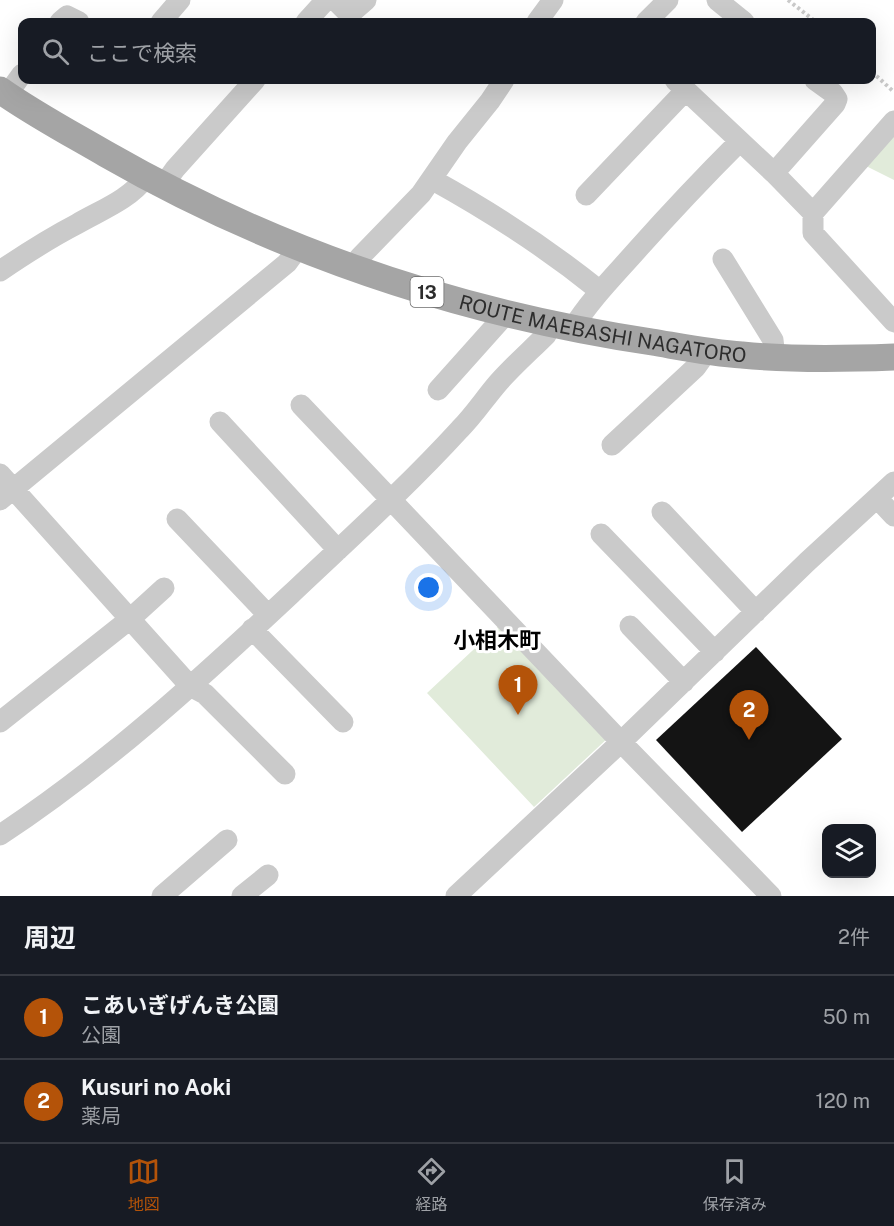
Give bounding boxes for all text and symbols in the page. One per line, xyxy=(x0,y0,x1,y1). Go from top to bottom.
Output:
search box xyxy=(18,18,876,84)
icon: search xyxy=(39,35,72,68)
text: ここで検索 xyxy=(87,40,197,66)
road number: 13 xyxy=(410,277,444,307)
street label: ROUTE MAEBASHI NAGATORO xyxy=(456,290,747,367)
your location xyxy=(414,573,443,602)
district label: 小相木町 xyxy=(453,627,541,653)
pin: 1 xyxy=(498,666,538,715)
pin: 2 xyxy=(730,690,768,740)
map controls xyxy=(822,824,876,878)
button: layers xyxy=(822,824,876,878)
text: 周辺 xyxy=(24,922,76,953)
text: 2件 xyxy=(838,925,870,949)
text: こあいぎげんき公園 xyxy=(81,992,279,1018)
text: 1 xyxy=(39,1005,48,1029)
text: 50 m xyxy=(823,1005,870,1029)
text: 公園 xyxy=(81,1023,121,1047)
text: Kusuri no Aoki xyxy=(81,1074,231,1100)
text: 2 xyxy=(37,1089,50,1113)
text: 120 m xyxy=(816,1089,870,1113)
text: 薬局 xyxy=(81,1104,121,1128)
tab: 地図 xyxy=(127,1155,160,1215)
tab: 経路 xyxy=(415,1155,448,1215)
tab: 保存済み xyxy=(703,1155,767,1215)

